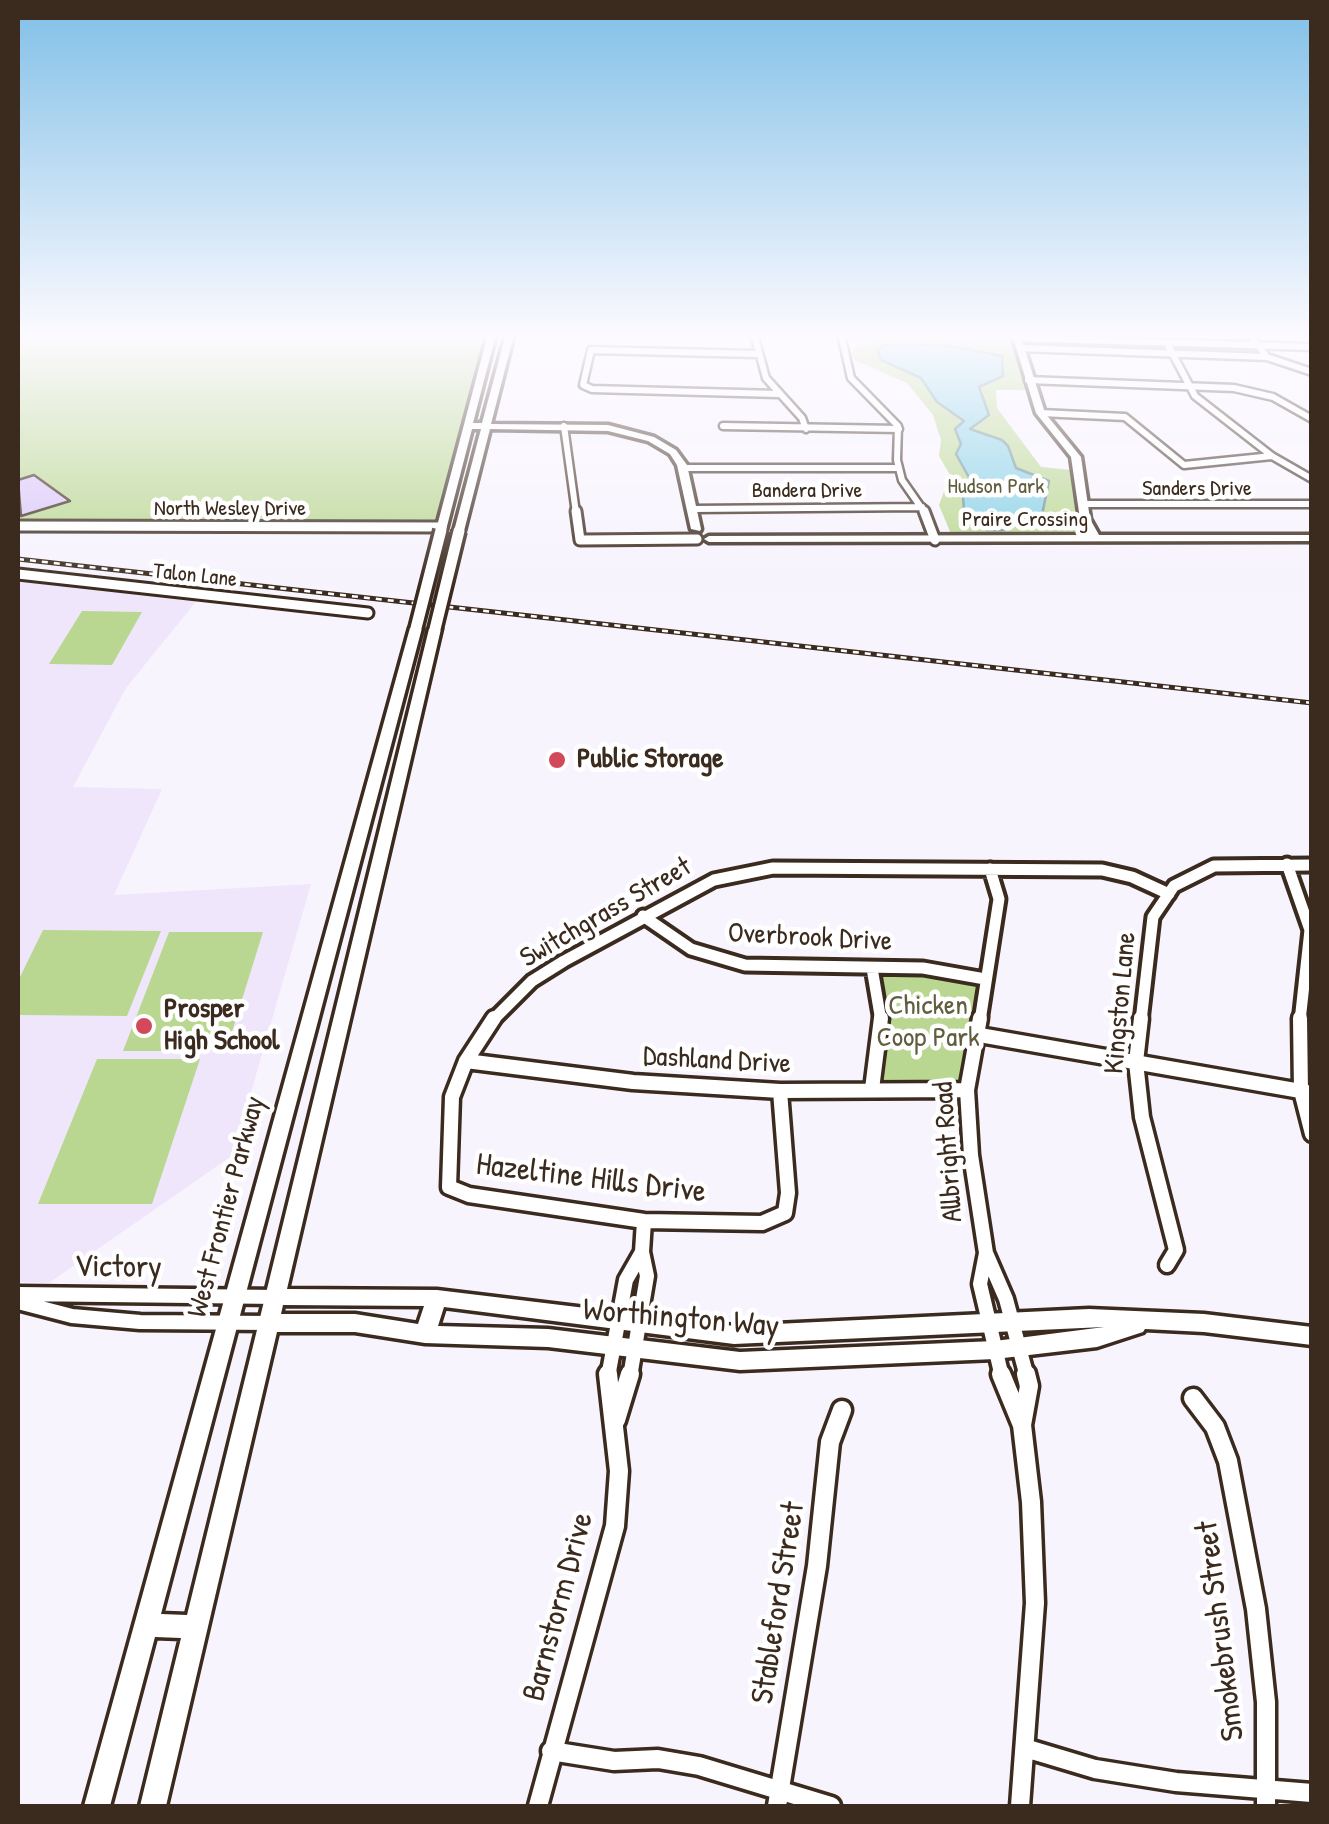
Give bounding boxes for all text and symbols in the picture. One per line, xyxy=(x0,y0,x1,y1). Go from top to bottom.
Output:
park label: Hudson Park xyxy=(948,474,1044,500)
street label: Sanders Drive xyxy=(1142,476,1252,502)
street label: Bandera Drive xyxy=(752,478,862,504)
street label: North Wesley Drive xyxy=(154,496,306,522)
street label: Praire Crossing xyxy=(962,507,1088,533)
street label: Talon Lane xyxy=(152,558,238,594)
place label: Public Storage xyxy=(577,743,723,777)
marker: Public Storage xyxy=(546,749,568,771)
street label: Switchgrass Street xyxy=(515,851,697,975)
street label: Overbrook Drive xyxy=(727,917,893,959)
street label: Kingston Lane xyxy=(1098,931,1144,1075)
park label: Chicken Coop Park xyxy=(876,990,980,1056)
place label: Prosper High School xyxy=(164,993,280,1059)
marker: Prosper High School xyxy=(133,1015,155,1037)
street label: Dashland Drive xyxy=(642,1040,792,1082)
street label: Allbright Road xyxy=(927,1081,971,1223)
street label: West Frontier Parkway xyxy=(181,1093,273,1321)
street label: Hazeltine Hills Drive xyxy=(474,1146,708,1212)
street label: Victory xyxy=(74,1248,162,1288)
street label: Worthington Way xyxy=(581,1291,781,1347)
street label: Stableford Street xyxy=(744,1499,814,1707)
street label: Barnstorm Drive xyxy=(515,1509,603,1705)
street label: Smokebrush Street xyxy=(1188,1519,1254,1743)

